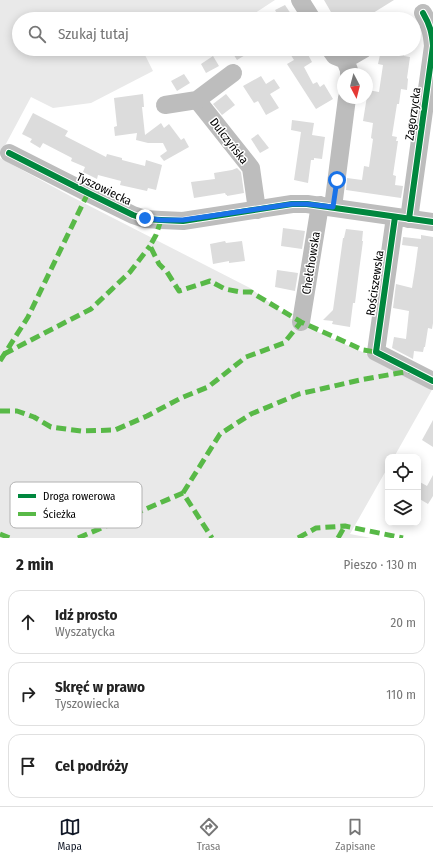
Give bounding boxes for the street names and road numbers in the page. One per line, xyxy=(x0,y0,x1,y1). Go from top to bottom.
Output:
street label: Zagorzycka xyxy=(402,86,424,141)
street label: Dulczyńska xyxy=(207,115,251,167)
street label: Tyszowiecka xyxy=(74,170,134,208)
street label: Chełchowska xyxy=(299,230,323,296)
street label: Rościszewska xyxy=(363,249,387,317)

